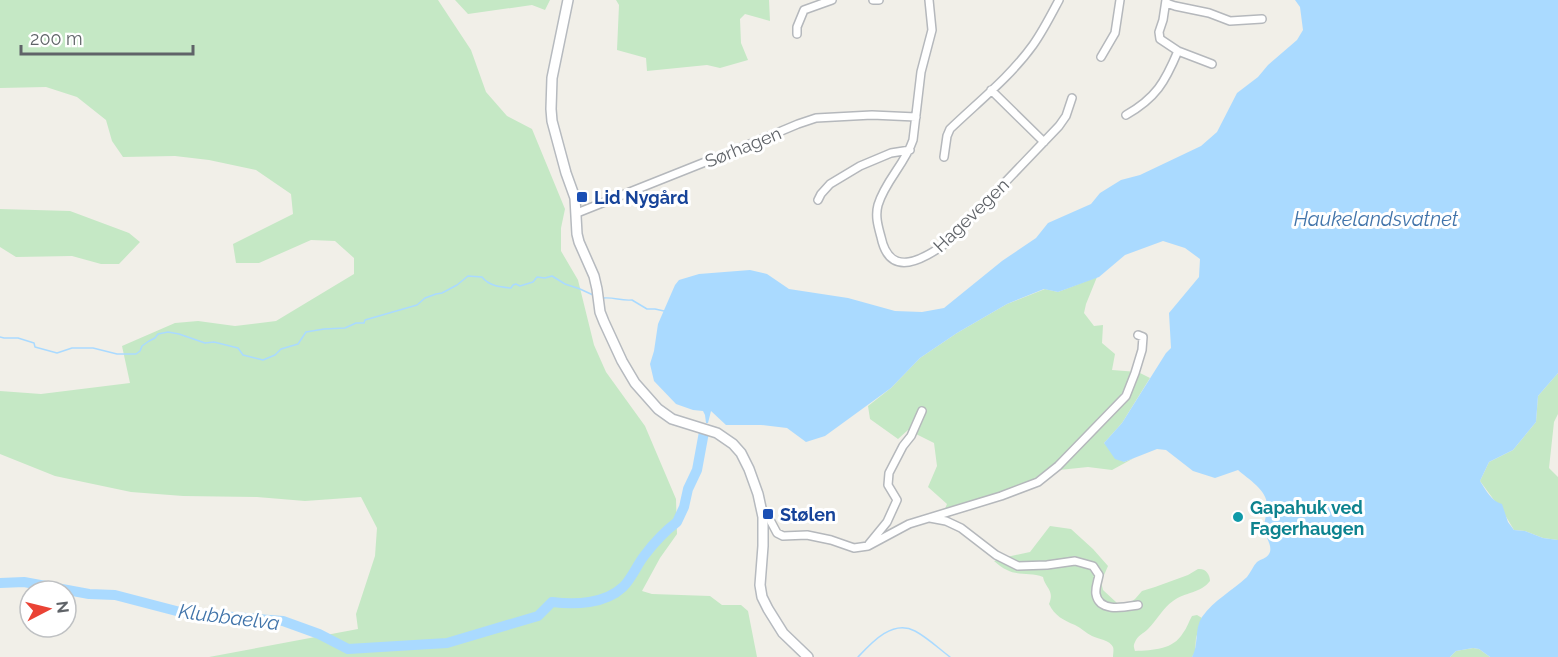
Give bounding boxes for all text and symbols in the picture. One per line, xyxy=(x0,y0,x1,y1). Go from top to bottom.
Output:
scale bar xyxy=(21,18,194,56)
text: 200 m xyxy=(30,28,83,49)
street label: Sørhagen xyxy=(702,122,784,172)
street label: Hagevegen xyxy=(929,174,1013,256)
place label: Lid Nygård xyxy=(594,187,689,208)
marker: Lid Nygård xyxy=(575,190,589,204)
water label: Haukelandsvatnet xyxy=(1294,207,1459,231)
place label: Gapahuk ved Fagerhaugen xyxy=(1250,497,1364,539)
place label: Stølen xyxy=(780,504,836,525)
marker: Stølen xyxy=(761,507,775,521)
marker: Gapahuk ved Fagerhaugen xyxy=(1231,510,1245,524)
north arrow xyxy=(18,579,78,639)
water label: Klubbaelva xyxy=(177,599,281,635)
text: N xyxy=(52,600,73,614)

